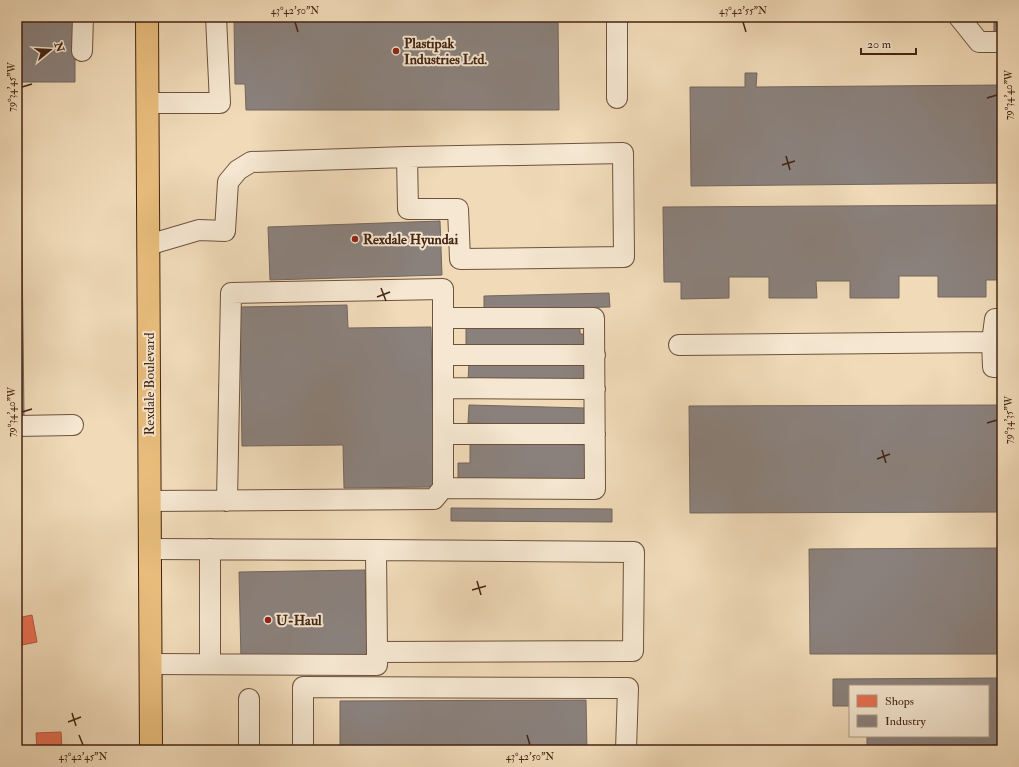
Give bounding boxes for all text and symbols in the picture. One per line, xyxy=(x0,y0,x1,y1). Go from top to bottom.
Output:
text: 43°42'50"N xyxy=(271,5,319,17)
text: 43°42'55"N xyxy=(719,5,767,17)
north arrow xyxy=(30,30,70,70)
scale bar xyxy=(861,30,916,56)
place label: Plastipak Industries Ltd. xyxy=(404,35,487,68)
text: 20 m xyxy=(867,37,892,52)
text: N xyxy=(51,39,67,55)
marker: Plastipak Industries Ltd. xyxy=(391,46,401,56)
text: 79°34'45"W xyxy=(6,62,18,112)
text: 79°34'40"W xyxy=(1003,69,1015,120)
place label: Rexdale Hyundai xyxy=(363,231,458,249)
marker: Rexdale Hyundai xyxy=(350,234,360,244)
street label: Rexdale Boulevard xyxy=(141,332,158,436)
text: 79°34'40"W xyxy=(6,386,18,437)
text: 79°34'35"W xyxy=(1003,395,1015,444)
place label: U-Haul xyxy=(276,612,322,629)
marker: U-Haul xyxy=(263,615,273,625)
legend xyxy=(849,685,989,737)
text: Shops xyxy=(885,694,914,709)
text: Industry xyxy=(885,714,927,729)
text: 43°42'45"N xyxy=(59,751,107,763)
text: 43°42'50"N xyxy=(506,751,554,763)

